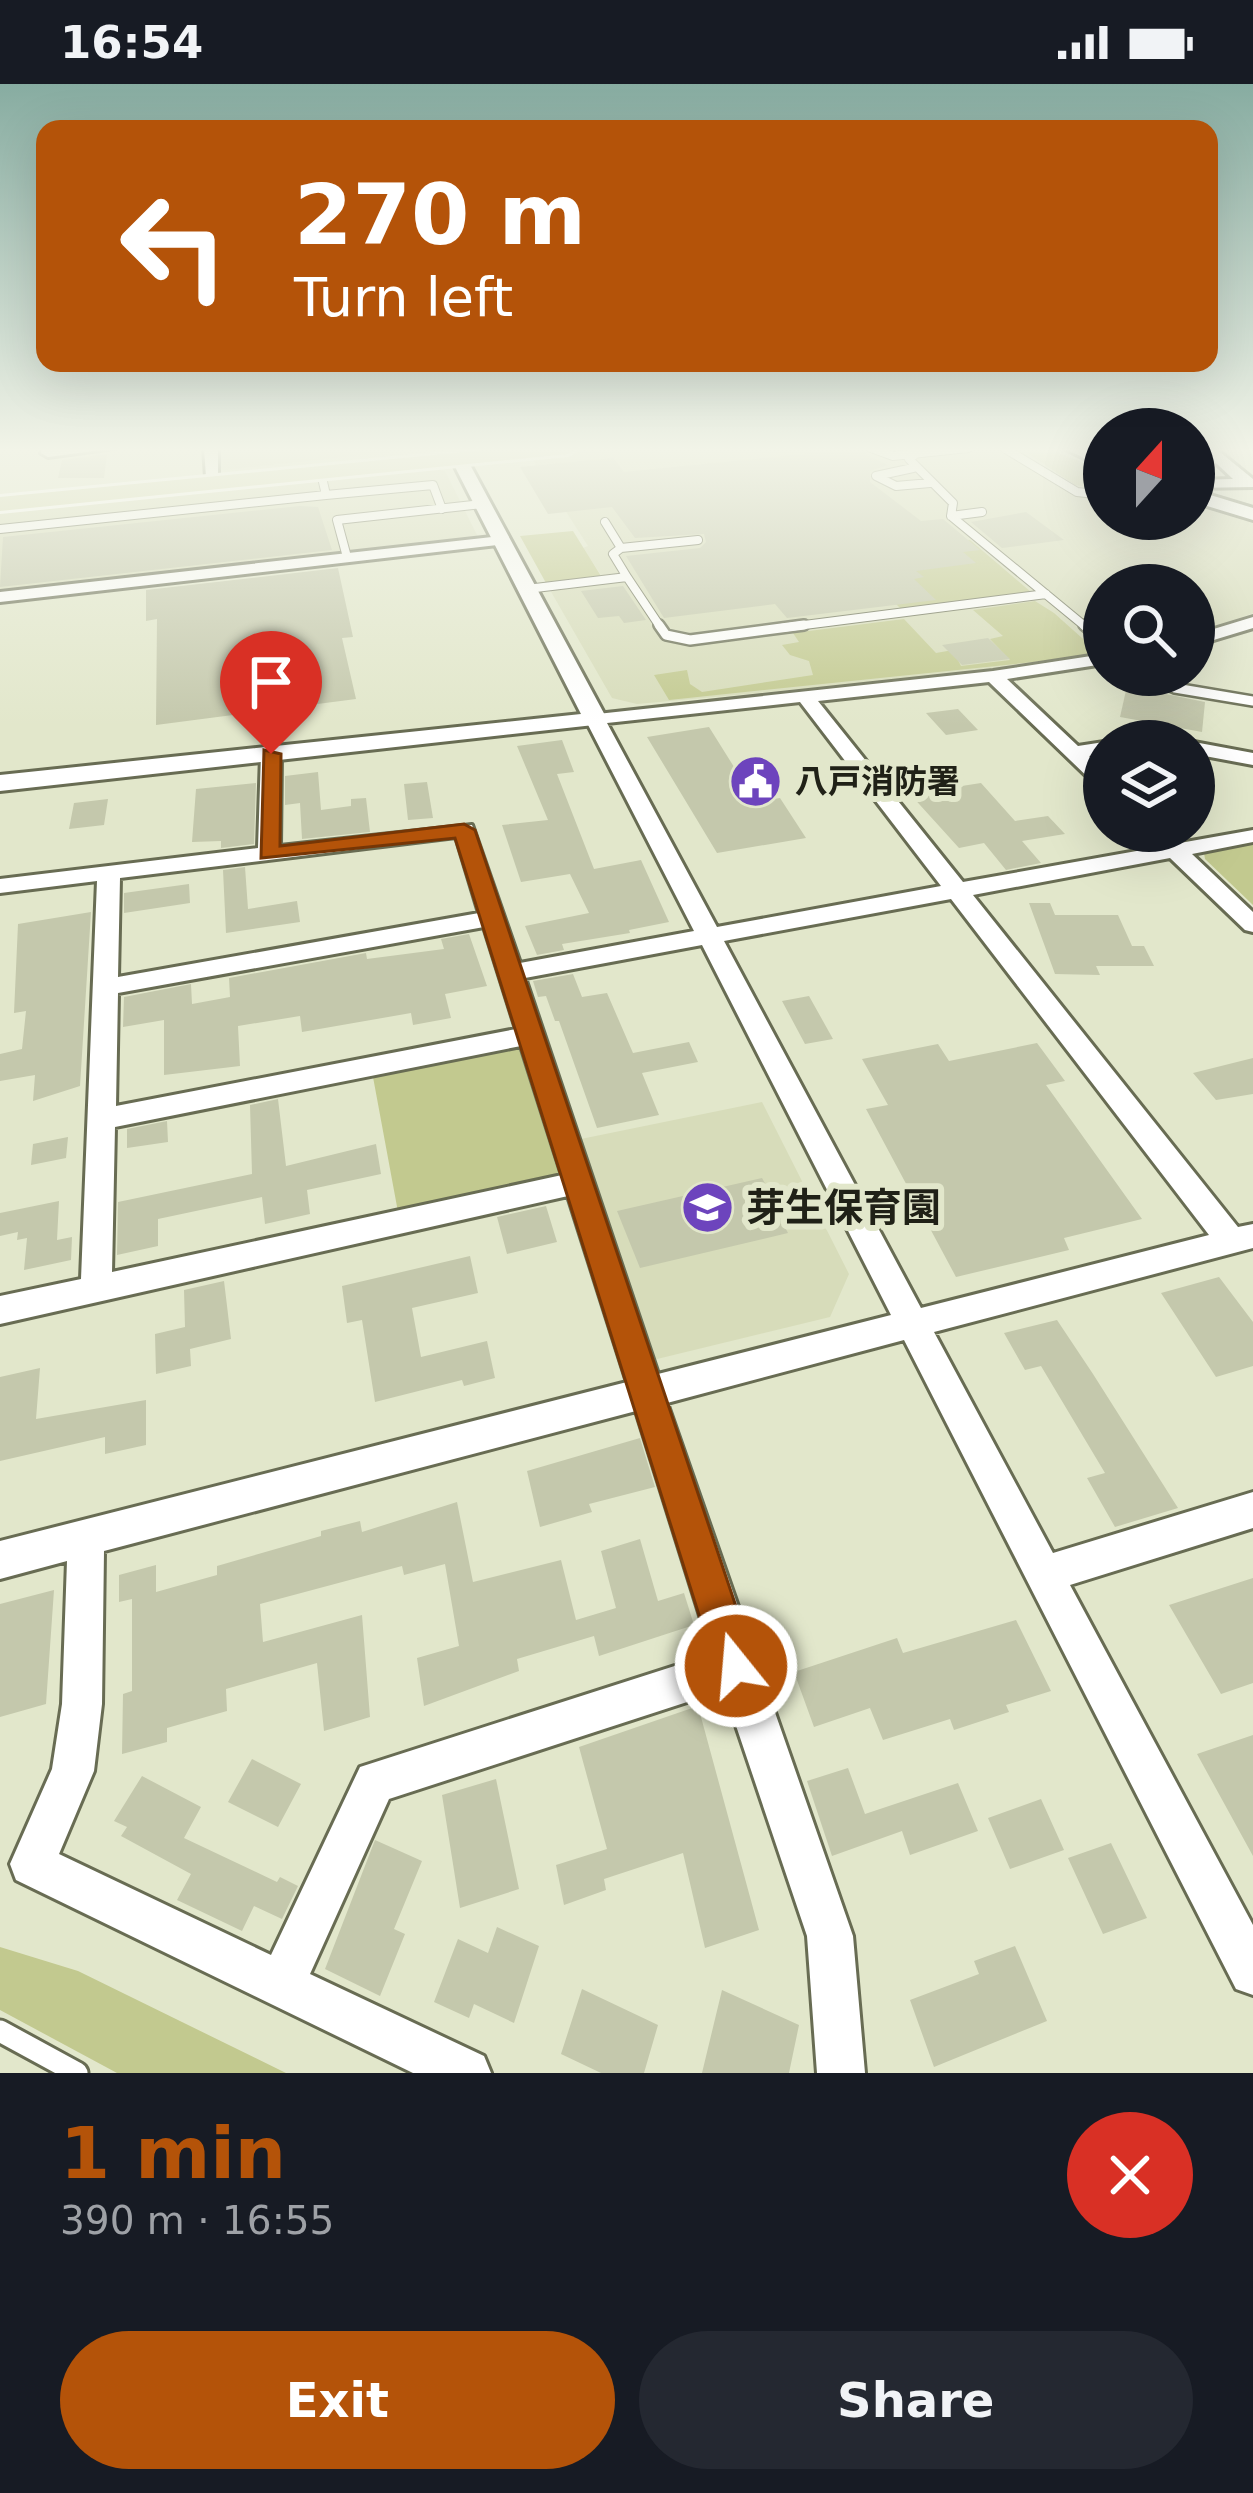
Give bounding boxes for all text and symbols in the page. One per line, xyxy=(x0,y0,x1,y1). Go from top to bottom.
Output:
text: 16:54 xyxy=(60,16,203,69)
text: 270 m xyxy=(294,166,586,264)
icon: left xyxy=(96,168,252,324)
text: Turn left xyxy=(294,266,513,329)
north arrow xyxy=(1083,408,1215,540)
map controls xyxy=(1083,408,1215,852)
button: search xyxy=(1083,564,1215,696)
pin xyxy=(220,631,322,754)
icon: arrive xyxy=(238,649,304,715)
button: layers xyxy=(1083,720,1215,852)
public building icon: 八戸消防署 xyxy=(728,753,784,809)
place label: 八戸消防署 xyxy=(795,762,960,801)
school or university icon: 芽生保育園 xyxy=(679,1179,735,1235)
place label: 芽生保育園 xyxy=(746,1185,941,1230)
position arrow xyxy=(673,1603,799,1729)
text: 1 min xyxy=(60,2111,286,2195)
button: close xyxy=(1067,2112,1193,2238)
text: 390 m · 16:55 xyxy=(60,2198,334,2243)
button: Exit xyxy=(60,2331,615,2469)
button: Share xyxy=(639,2331,1193,2469)

